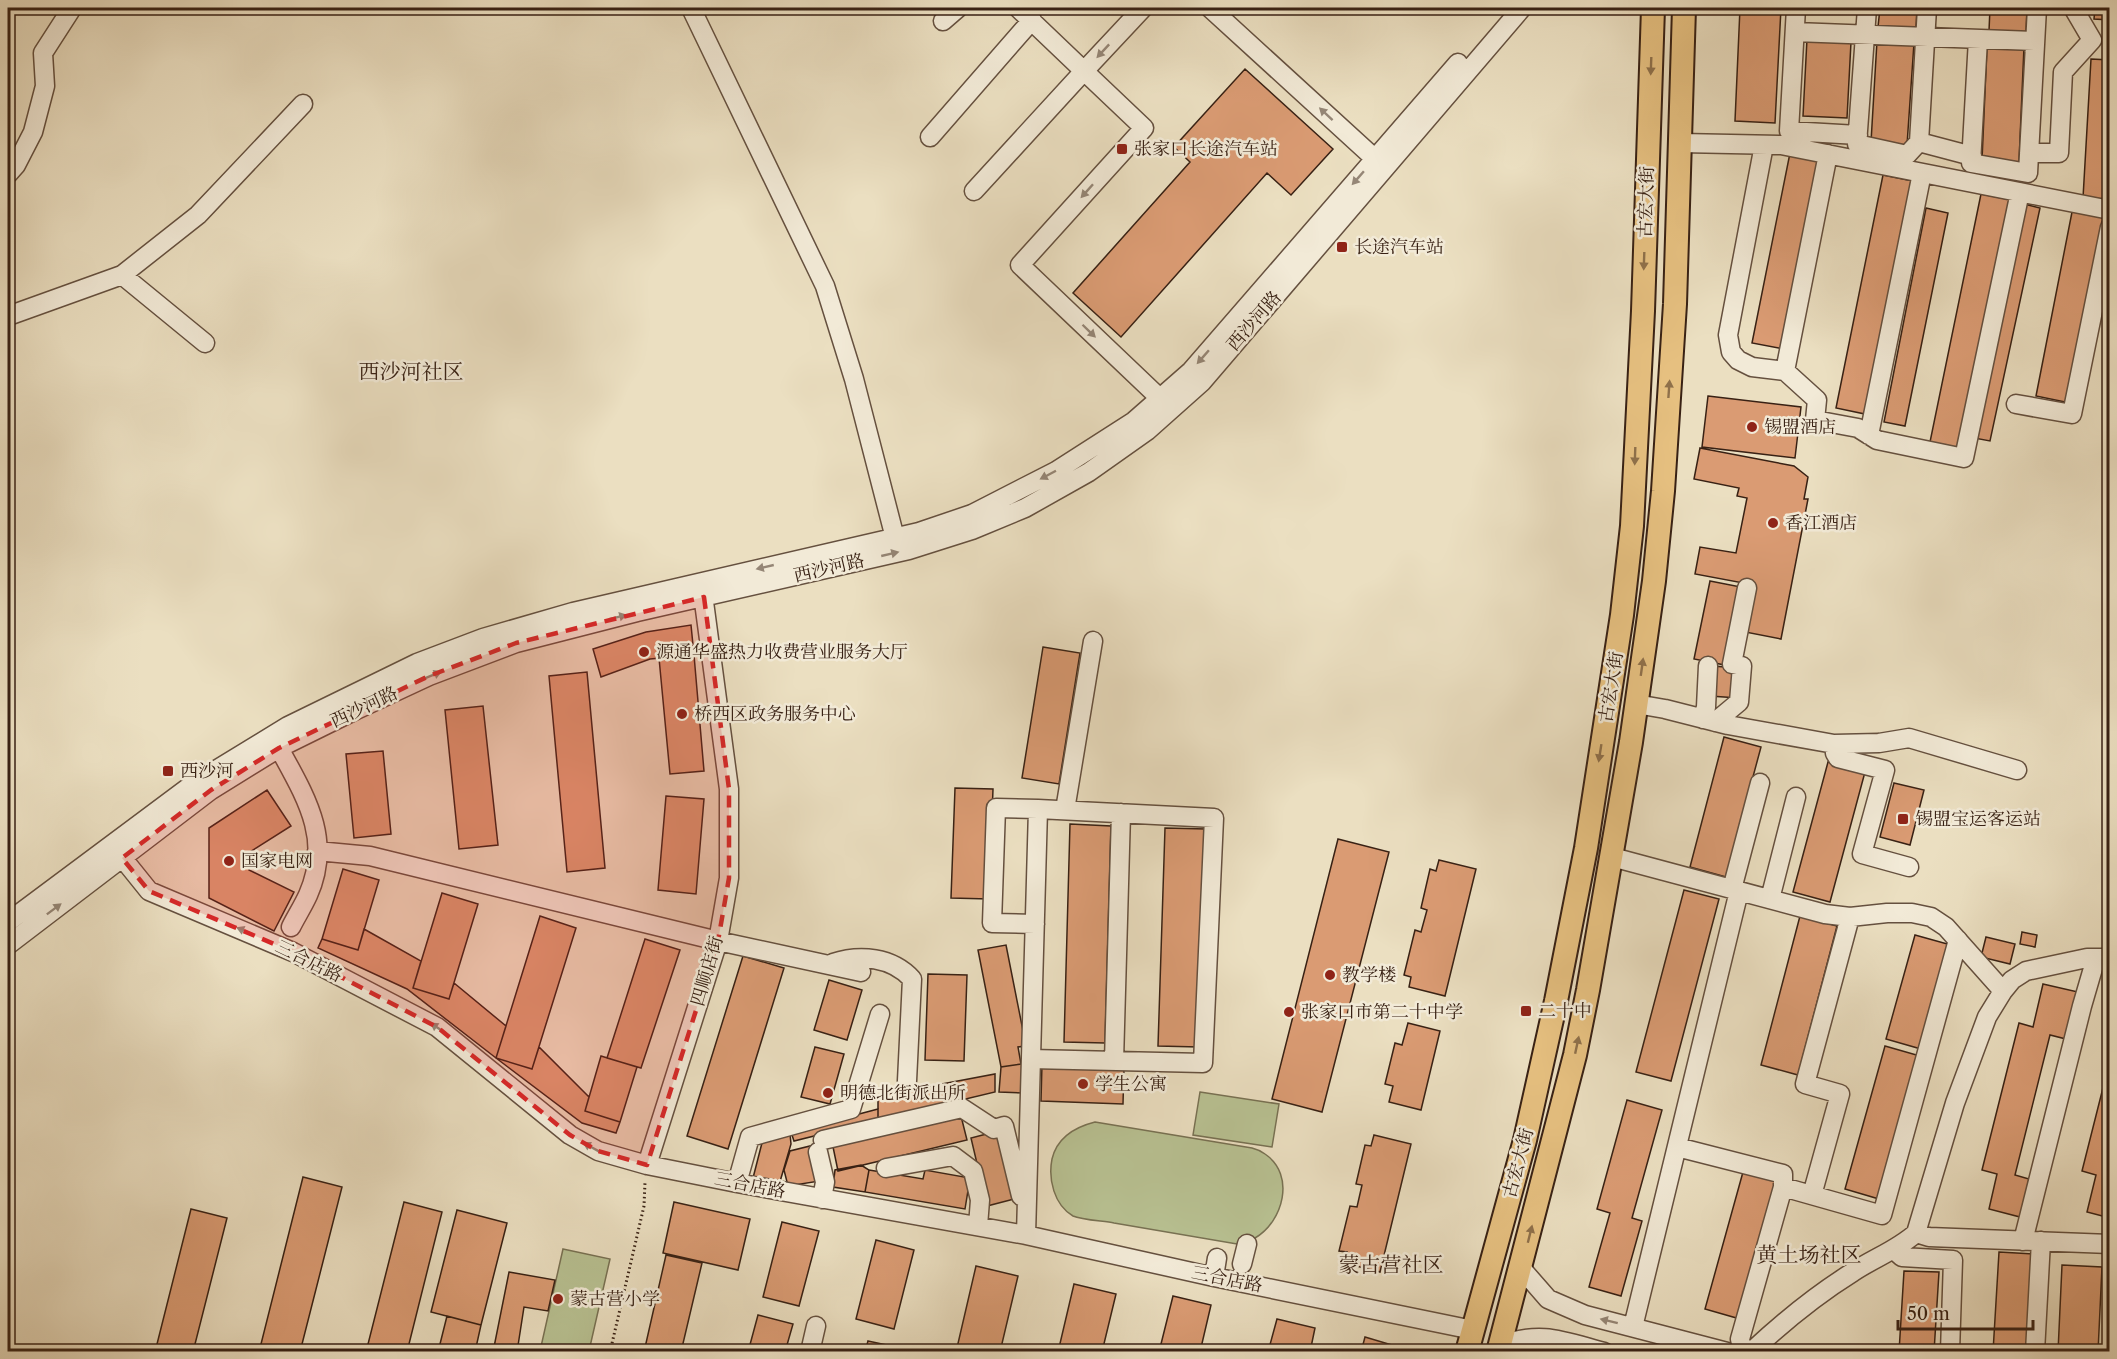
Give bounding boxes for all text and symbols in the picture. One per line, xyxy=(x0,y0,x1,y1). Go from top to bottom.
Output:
one-way arrow xyxy=(1096,43,1110,58)
one-way arrow xyxy=(1647,56,1656,75)
one-way arrow xyxy=(1319,107,1334,121)
place label: 张家口长途汽车站 xyxy=(1134,138,1278,160)
marker: 张家口长途汽车站 xyxy=(1115,142,1129,156)
street label: 古宏大街 xyxy=(1634,166,1658,238)
one-way arrow xyxy=(1352,170,1365,185)
one-way arrow xyxy=(1081,183,1094,198)
place label: 长途汽车站 xyxy=(1354,236,1444,258)
marker: 长途汽车站 xyxy=(1335,240,1349,254)
one-way arrow xyxy=(1640,251,1649,270)
street label: 西沙河路 xyxy=(1222,287,1286,355)
one-way arrow xyxy=(1081,323,1095,337)
one-way arrow xyxy=(1196,350,1210,365)
district label: 西沙河社区 xyxy=(359,359,464,384)
one-way arrow xyxy=(1664,380,1674,399)
place label: 锡盟酒店 xyxy=(1764,416,1836,438)
marker: 锡盟酒店 xyxy=(1745,420,1759,434)
one-way arrow xyxy=(1631,446,1640,465)
one-way arrow xyxy=(1039,470,1056,480)
place label: 香江酒店 xyxy=(1785,512,1857,534)
marker: 香江酒店 xyxy=(1766,516,1780,530)
street label: 西沙河路 xyxy=(791,549,867,587)
one-way arrow xyxy=(881,549,900,559)
one-way arrow xyxy=(755,563,774,573)
one-way arrow xyxy=(609,612,628,622)
place label: 源通华盛热力收费营业服务大厅 xyxy=(656,641,908,663)
marker: 源通华盛热力收费营业服务大厅 xyxy=(637,645,651,659)
street label: 古宏大街 xyxy=(1595,650,1627,724)
one-way arrow xyxy=(1637,657,1646,676)
one-way arrow xyxy=(424,670,442,680)
street label: 西沙河路 xyxy=(327,682,401,732)
place label: 桥西区政务服务中心 xyxy=(694,703,856,725)
marker: 桥西区政务服务中心 xyxy=(675,707,689,721)
one-way arrow xyxy=(1596,744,1605,763)
place label: 西沙河 xyxy=(180,760,234,782)
marker: 西沙河 xyxy=(161,764,175,778)
place label: 锡盟宝运客运站 xyxy=(1915,808,2041,830)
marker: 锡盟宝运客运站 xyxy=(1896,812,1910,826)
place label: 国家电网 xyxy=(241,850,313,872)
marker: 国家电网 xyxy=(222,854,236,868)
one-way arrow xyxy=(46,903,62,916)
one-way arrow xyxy=(236,927,253,936)
street label: 四顺店街 xyxy=(687,933,727,1009)
street label: 三合店路 xyxy=(272,935,346,987)
place label: 教学楼 xyxy=(1342,964,1396,986)
marker: 教学楼 xyxy=(1323,968,1337,982)
place label: 二十中 xyxy=(1538,1000,1592,1022)
place label: 张家口市第二十中学 xyxy=(1301,1001,1463,1023)
marker: 二十中 xyxy=(1519,1004,1533,1018)
marker: 张家口市第二十中学 xyxy=(1282,1005,1296,1019)
one-way arrow xyxy=(430,1022,446,1034)
one-way arrow xyxy=(1573,1035,1582,1054)
place label: 学生公寓 xyxy=(1095,1073,1167,1095)
marker: 学生公寓 xyxy=(1076,1077,1090,1091)
place label: 明德北街派出所 xyxy=(840,1082,966,1104)
marker: 明德北街派出所 xyxy=(821,1086,835,1100)
street label: 古宏大街 xyxy=(1498,1125,1538,1201)
one-way arrow xyxy=(583,1142,600,1152)
street label: 三合店路 xyxy=(713,1167,787,1203)
one-way arrow xyxy=(1525,1225,1535,1243)
district label: 黄土场社区 xyxy=(1757,1242,1862,1267)
district label: 蒙古营社区 xyxy=(1339,1252,1444,1277)
street label: 三合店路 xyxy=(1190,1261,1264,1297)
place label: 蒙古营小学 xyxy=(570,1288,660,1310)
marker: 蒙古营小学 xyxy=(551,1292,565,1306)
scale bar xyxy=(1898,1293,2033,1331)
text: 50 m xyxy=(1907,1303,1950,1325)
one-way arrow xyxy=(1600,1315,1619,1325)

